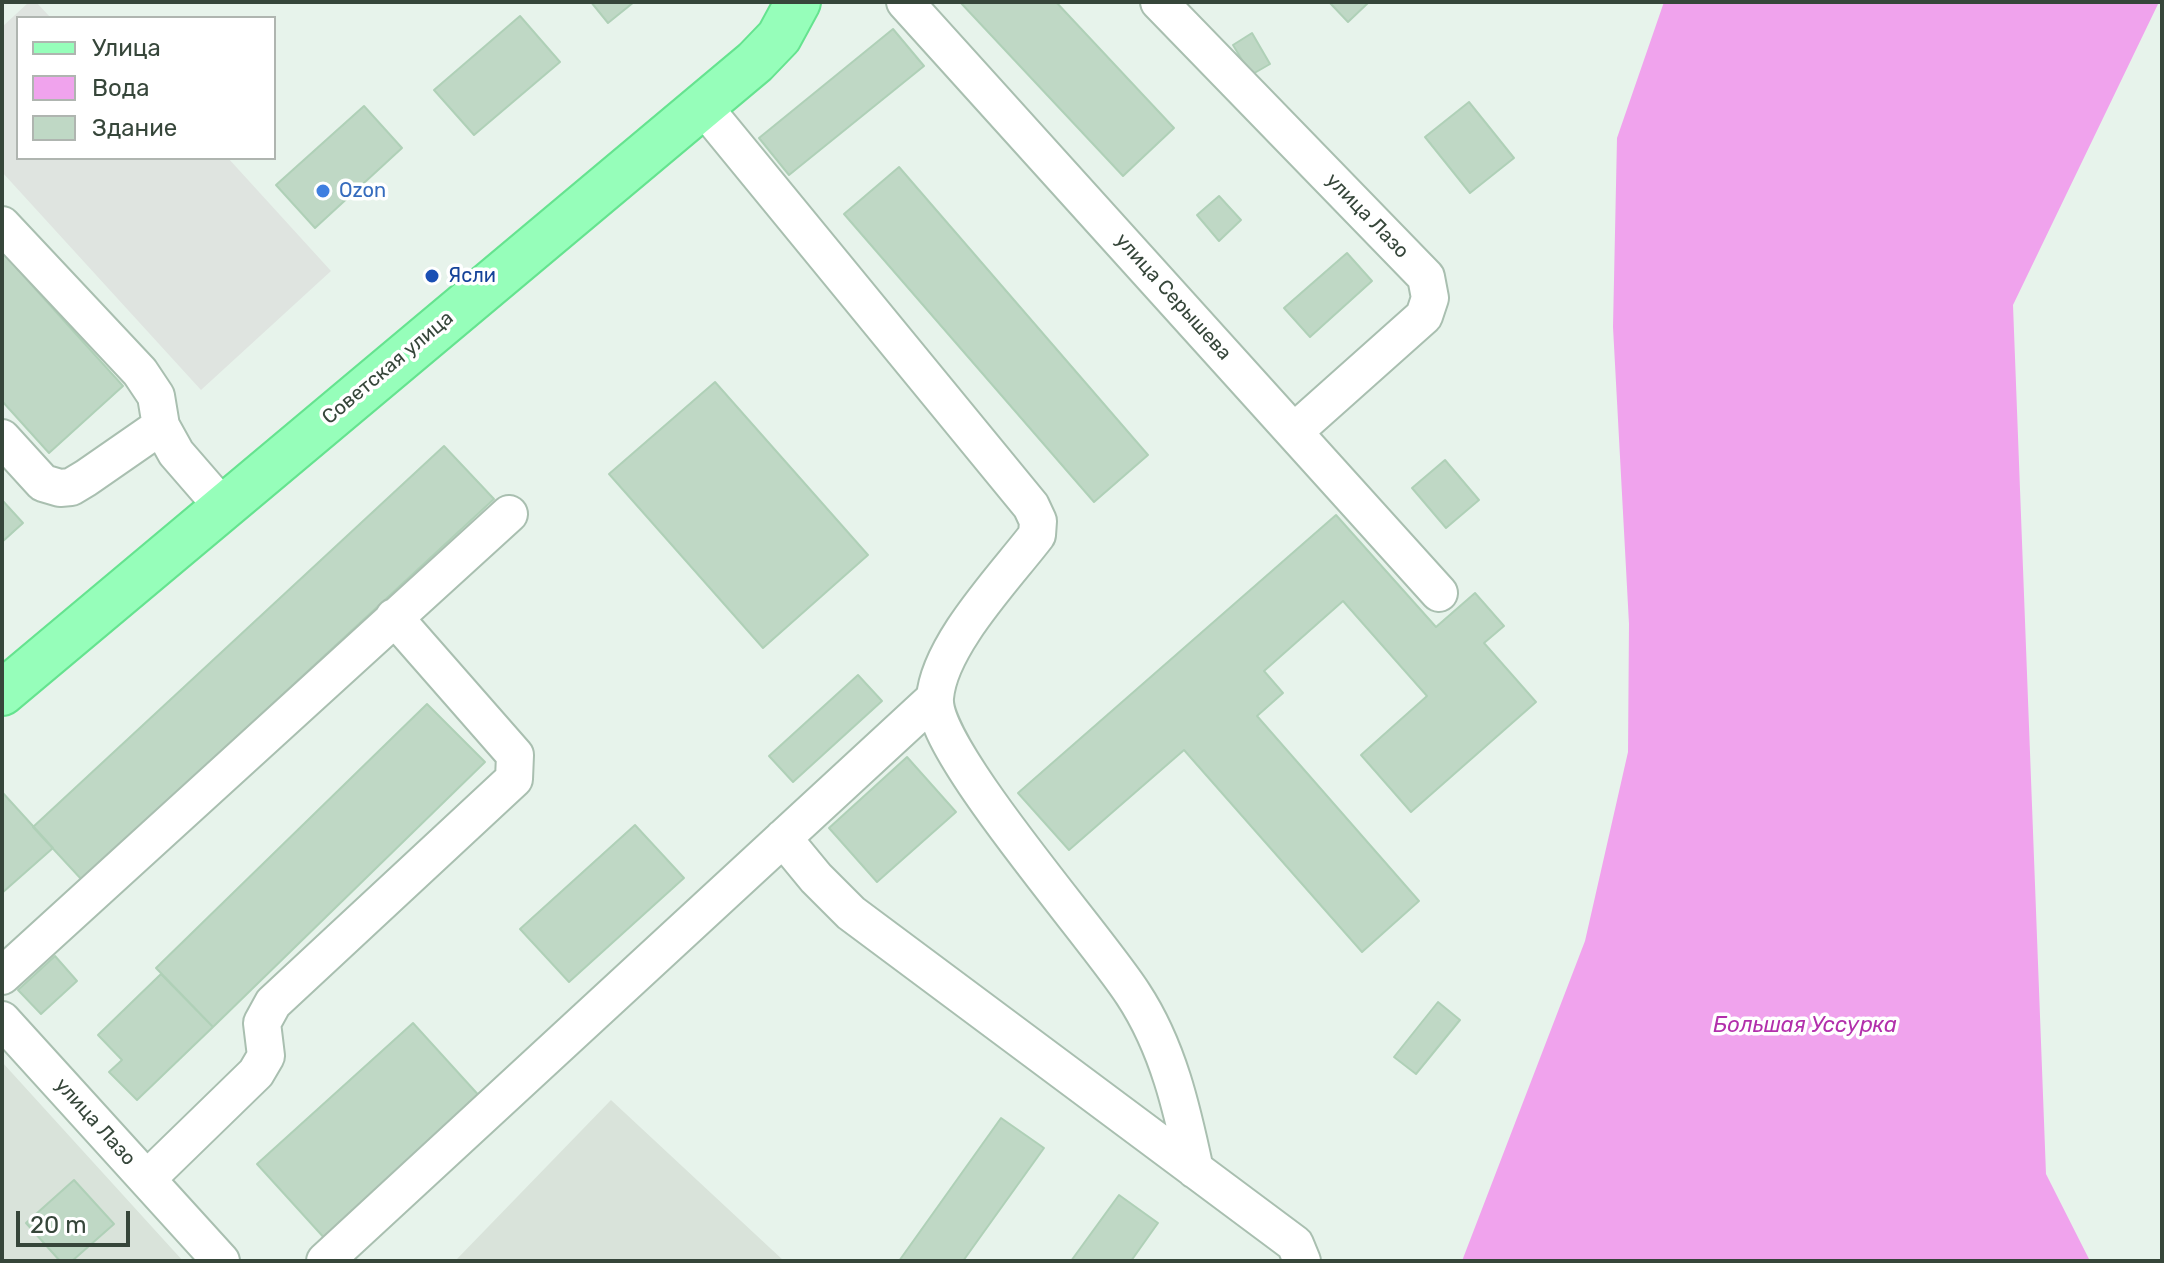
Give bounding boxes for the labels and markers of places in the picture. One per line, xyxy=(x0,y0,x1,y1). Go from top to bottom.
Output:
place label: Ozon xyxy=(339,179,386,203)
marker: Ozon xyxy=(314,182,332,200)
place label: Ясли xyxy=(448,264,496,288)
marker: Ясли xyxy=(423,267,441,285)

